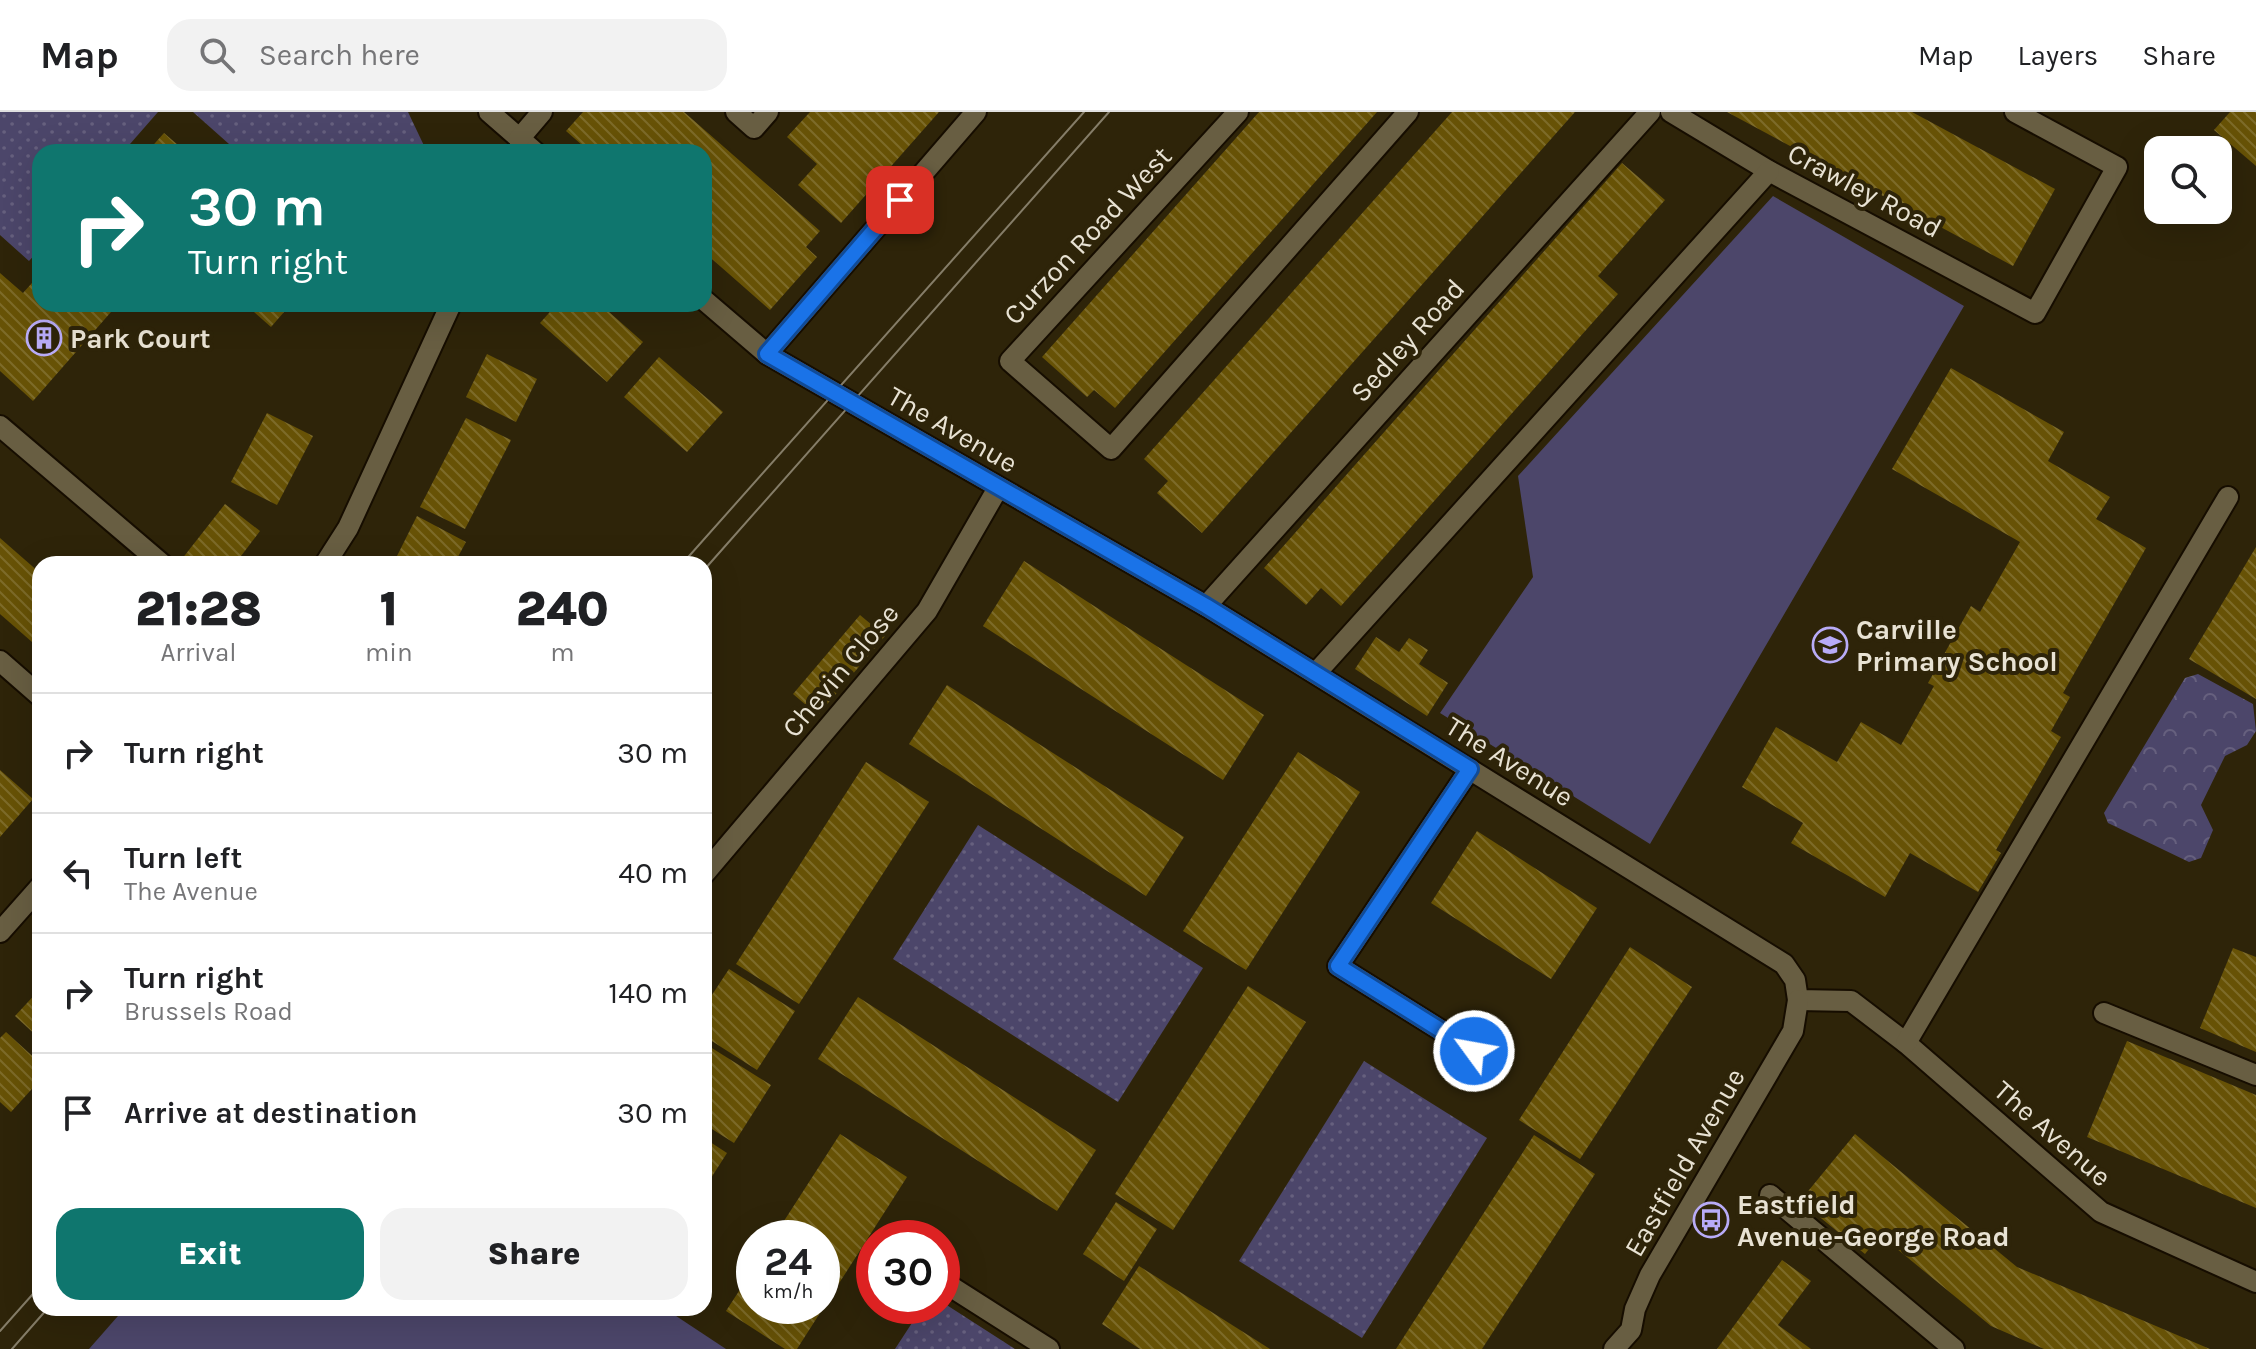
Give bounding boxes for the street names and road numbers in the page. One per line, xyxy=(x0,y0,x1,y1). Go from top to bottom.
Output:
street label: Crawley Road xyxy=(1782,136,1947,245)
street label: Curzon Road West xyxy=(996,140,1178,331)
street label: Sedley Road xyxy=(1343,272,1471,409)
street label: The Avenue xyxy=(882,379,1023,480)
street label: Chevin Close xyxy=(775,597,906,744)
street label: The Avenue xyxy=(1440,709,1580,814)
street label: Eastfield Avenue xyxy=(1617,1062,1752,1262)
street label: The Avenue xyxy=(1987,1074,2118,1193)

